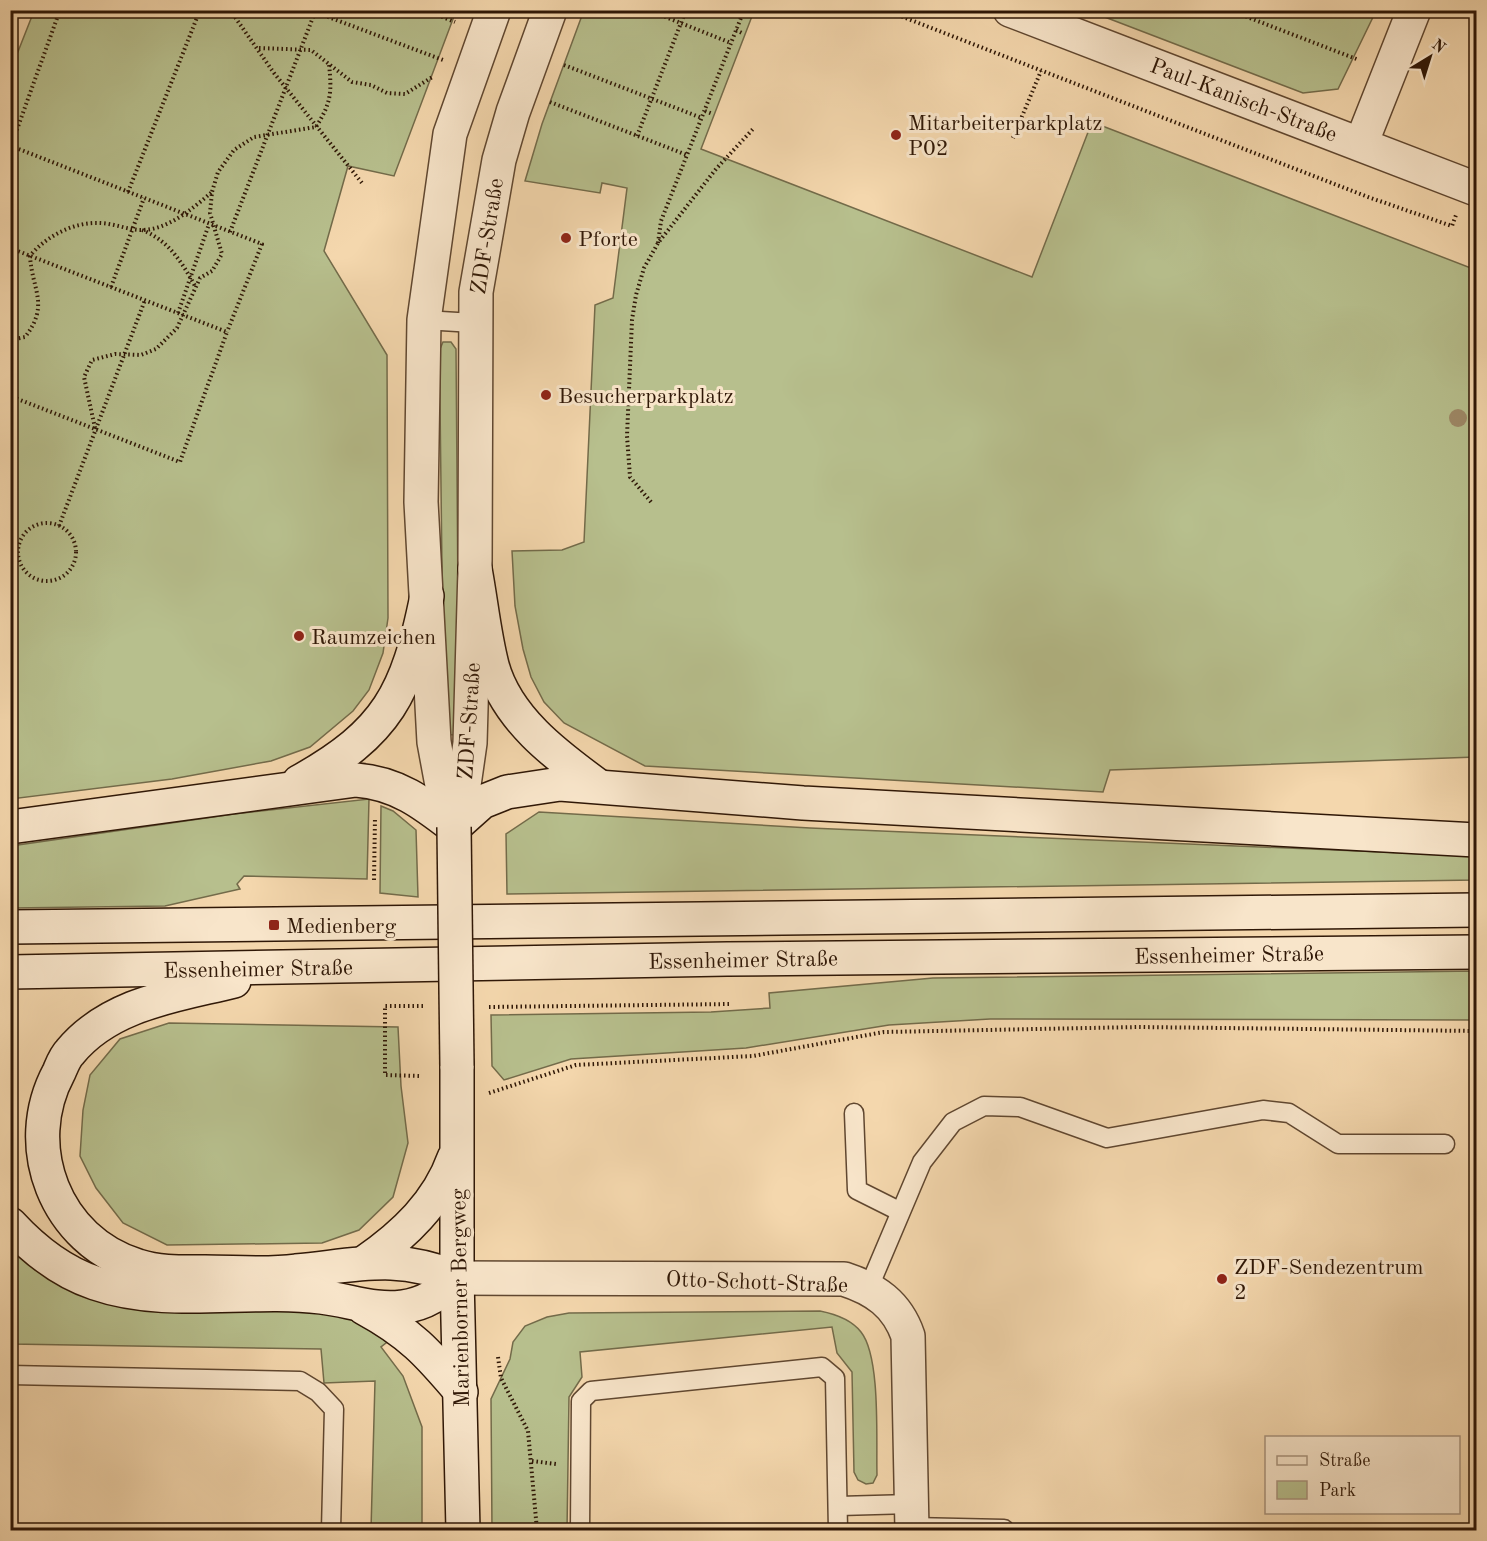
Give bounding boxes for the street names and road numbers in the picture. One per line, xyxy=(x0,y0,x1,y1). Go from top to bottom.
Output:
street label: Paul-Kanisch-Straße xyxy=(1147,55,1340,147)
street label: ZDF-Straße xyxy=(468,177,508,296)
street label: ZDF-Straße xyxy=(455,662,485,780)
street label: Essenheimer Straße xyxy=(1134,943,1324,969)
street label: Essenheimer Straße xyxy=(648,948,838,974)
street label: Essenheimer Straße xyxy=(163,957,353,983)
street label: Marienborner Bergweg xyxy=(448,1188,474,1408)
street label: Otto-Schott-Straße xyxy=(665,1269,848,1297)

